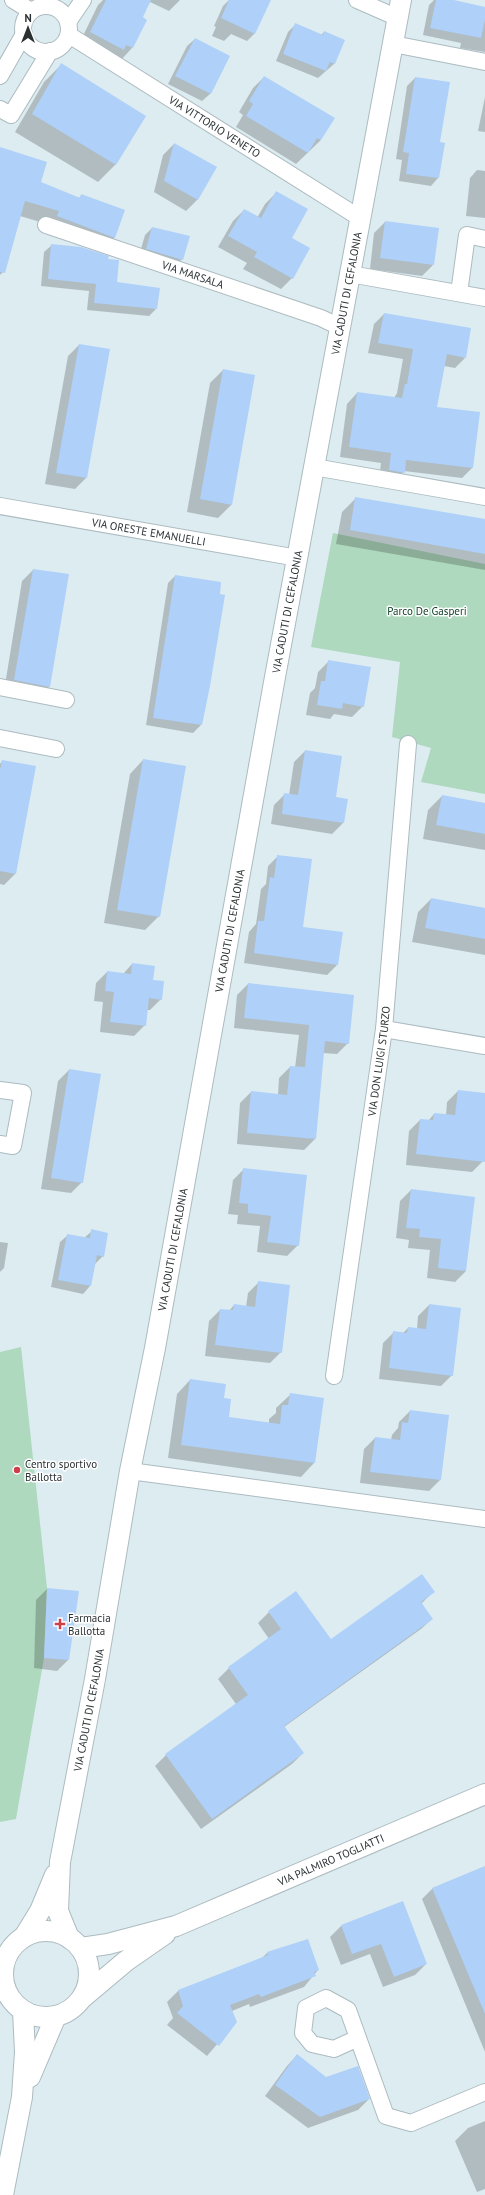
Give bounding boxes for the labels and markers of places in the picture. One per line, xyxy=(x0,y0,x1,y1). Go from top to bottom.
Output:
place label: Centro sportivo Ballotta xyxy=(25,1457,97,1484)
marker: Centro sportivo Ballotta xyxy=(12,1465,22,1475)
place label: Farmacia Ballotta xyxy=(68,1611,111,1638)
marker: Farmacia Ballotta xyxy=(55,1619,65,1629)

